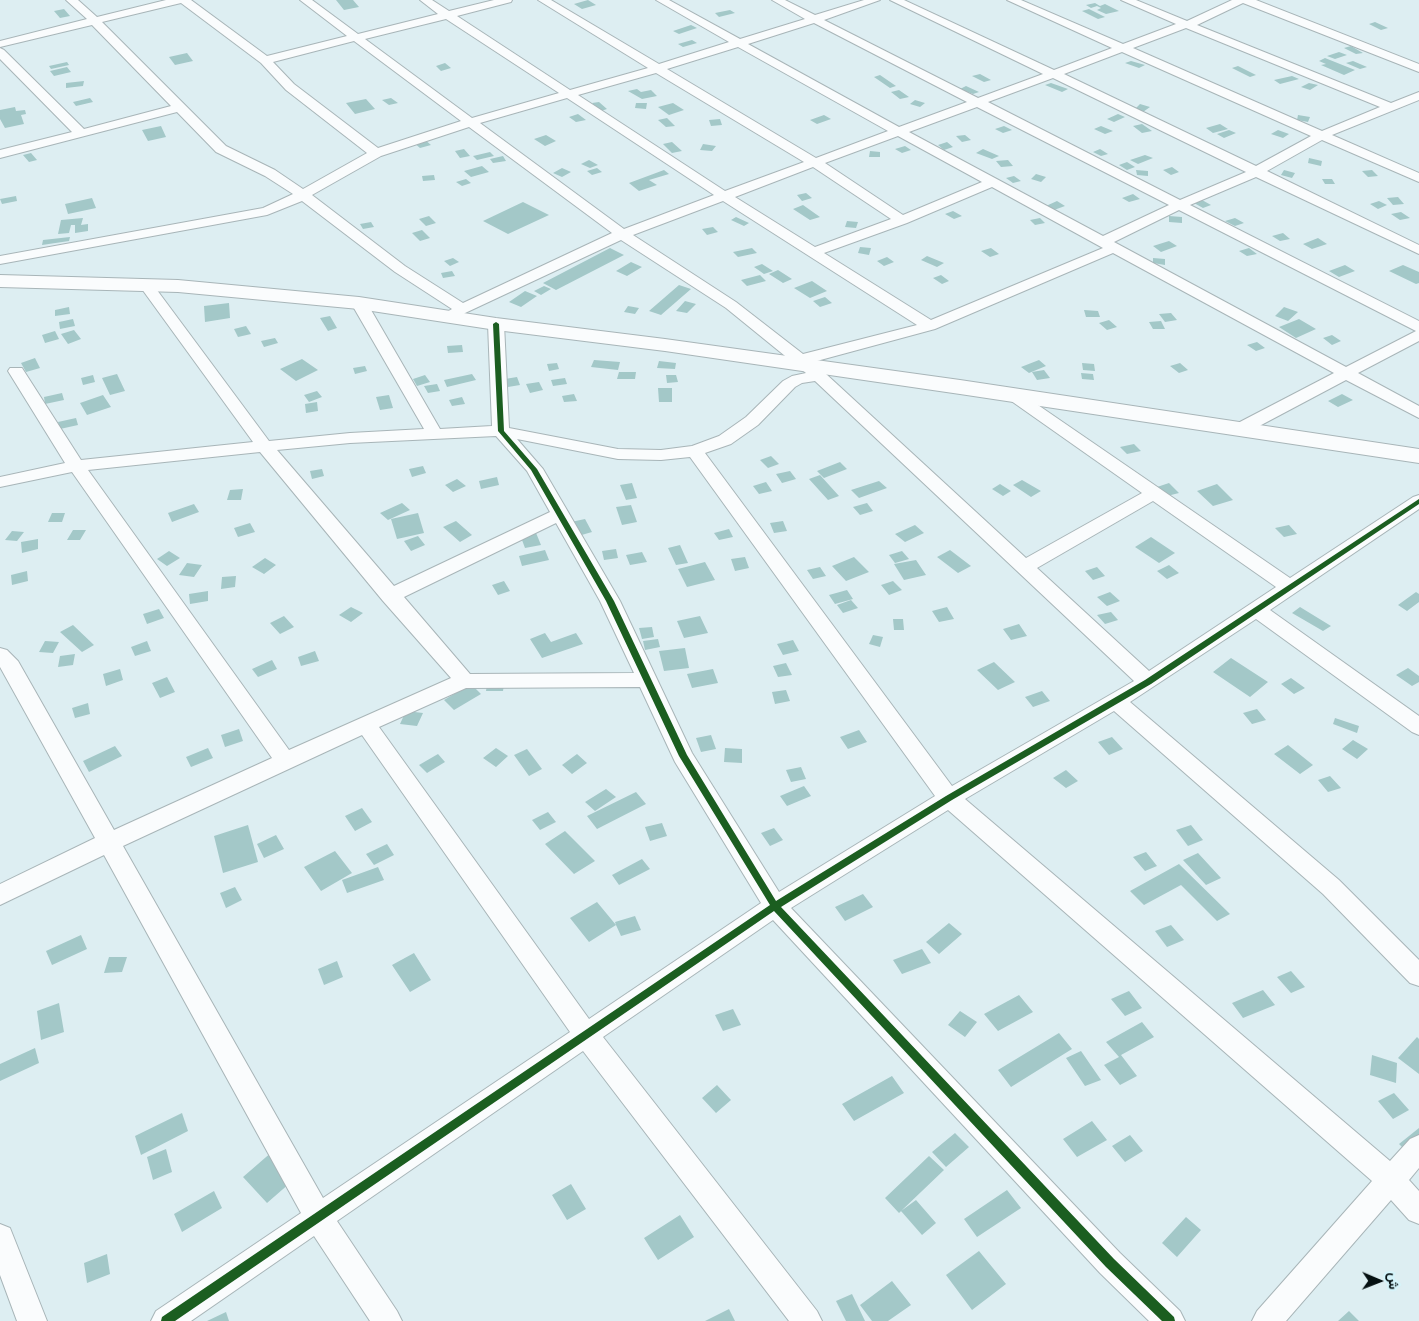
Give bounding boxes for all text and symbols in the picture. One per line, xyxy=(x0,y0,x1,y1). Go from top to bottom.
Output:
north arrow xyxy=(1354,1256,1404,1306)
text: ش xyxy=(1386,1273,1402,1290)

